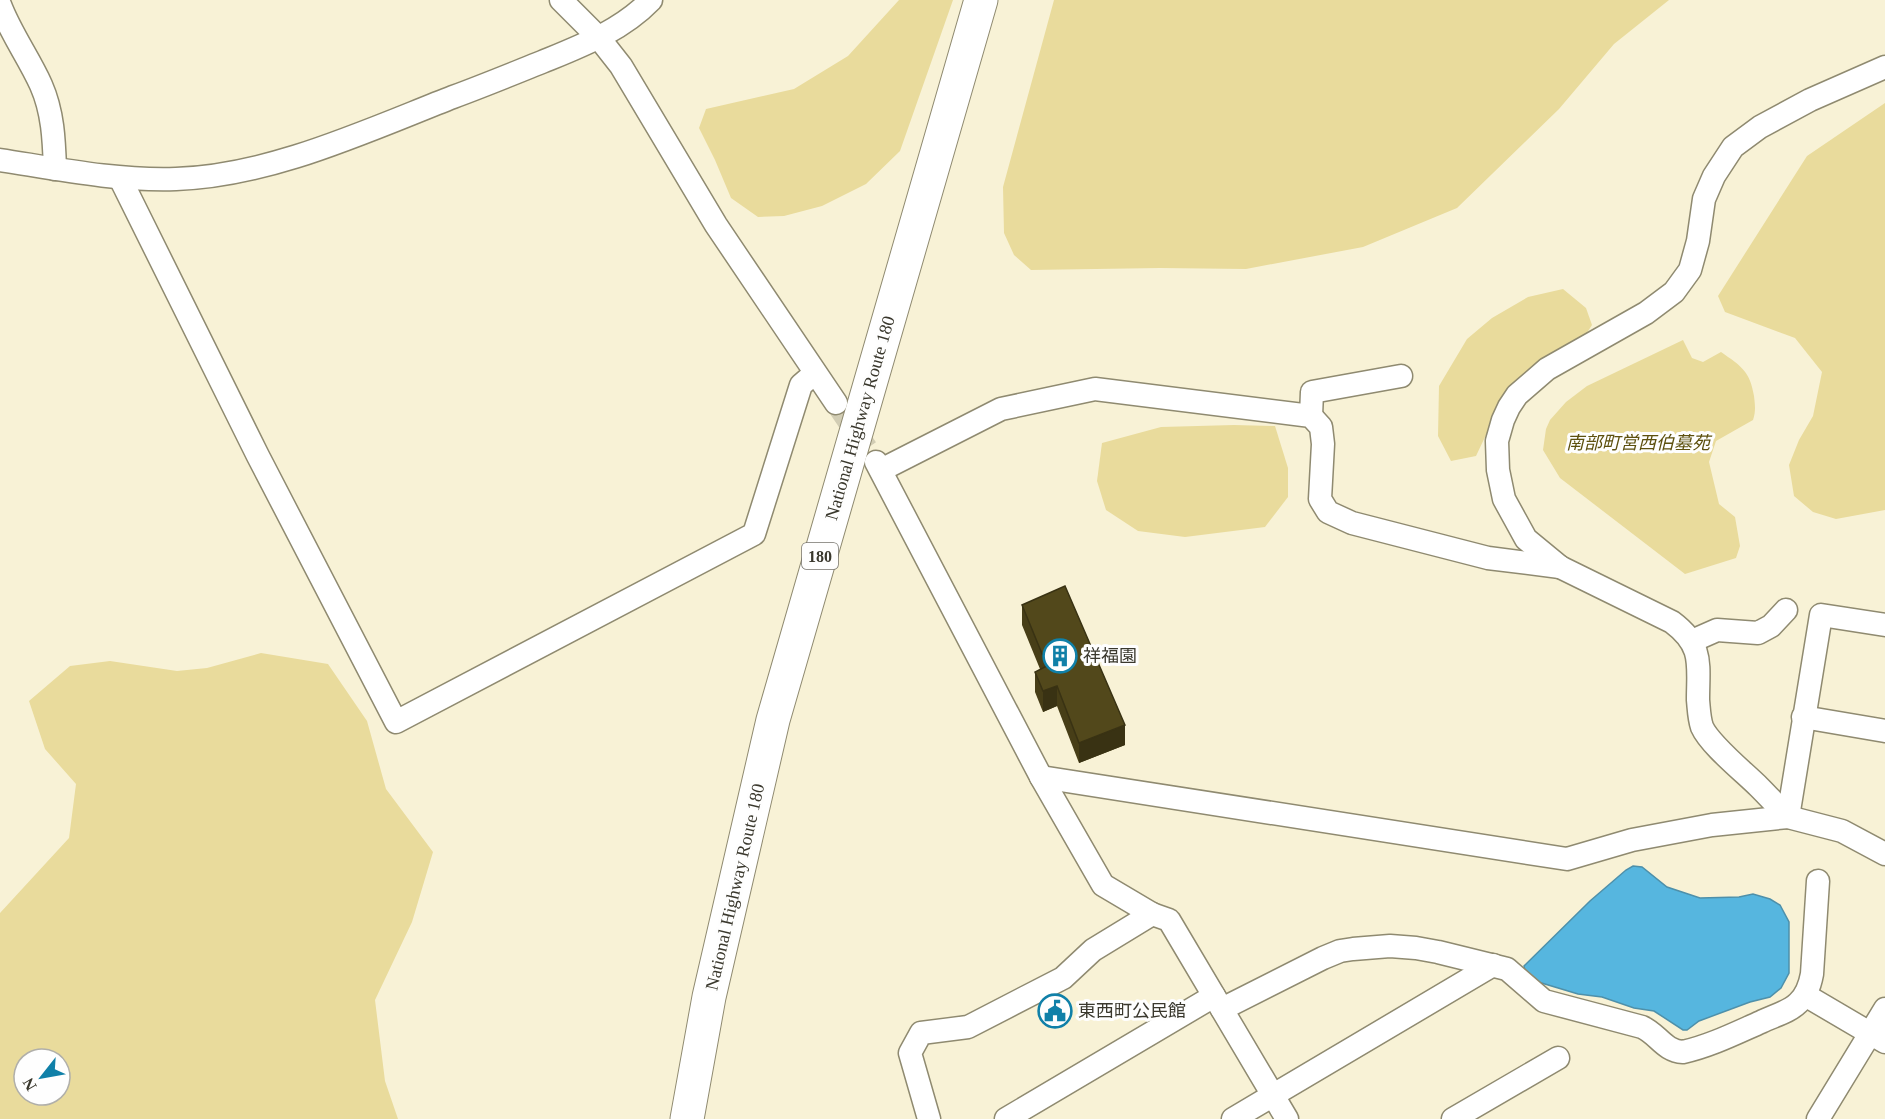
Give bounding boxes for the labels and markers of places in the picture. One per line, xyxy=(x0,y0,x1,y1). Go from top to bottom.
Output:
building icon: 祥福園 xyxy=(1042,638,1078,674)
place label: 祥福園 xyxy=(1083,646,1137,666)
public building icon: 東西町公民館 xyxy=(1037,993,1073,1029)
place label: 東西町公民館 xyxy=(1078,1001,1186,1021)

